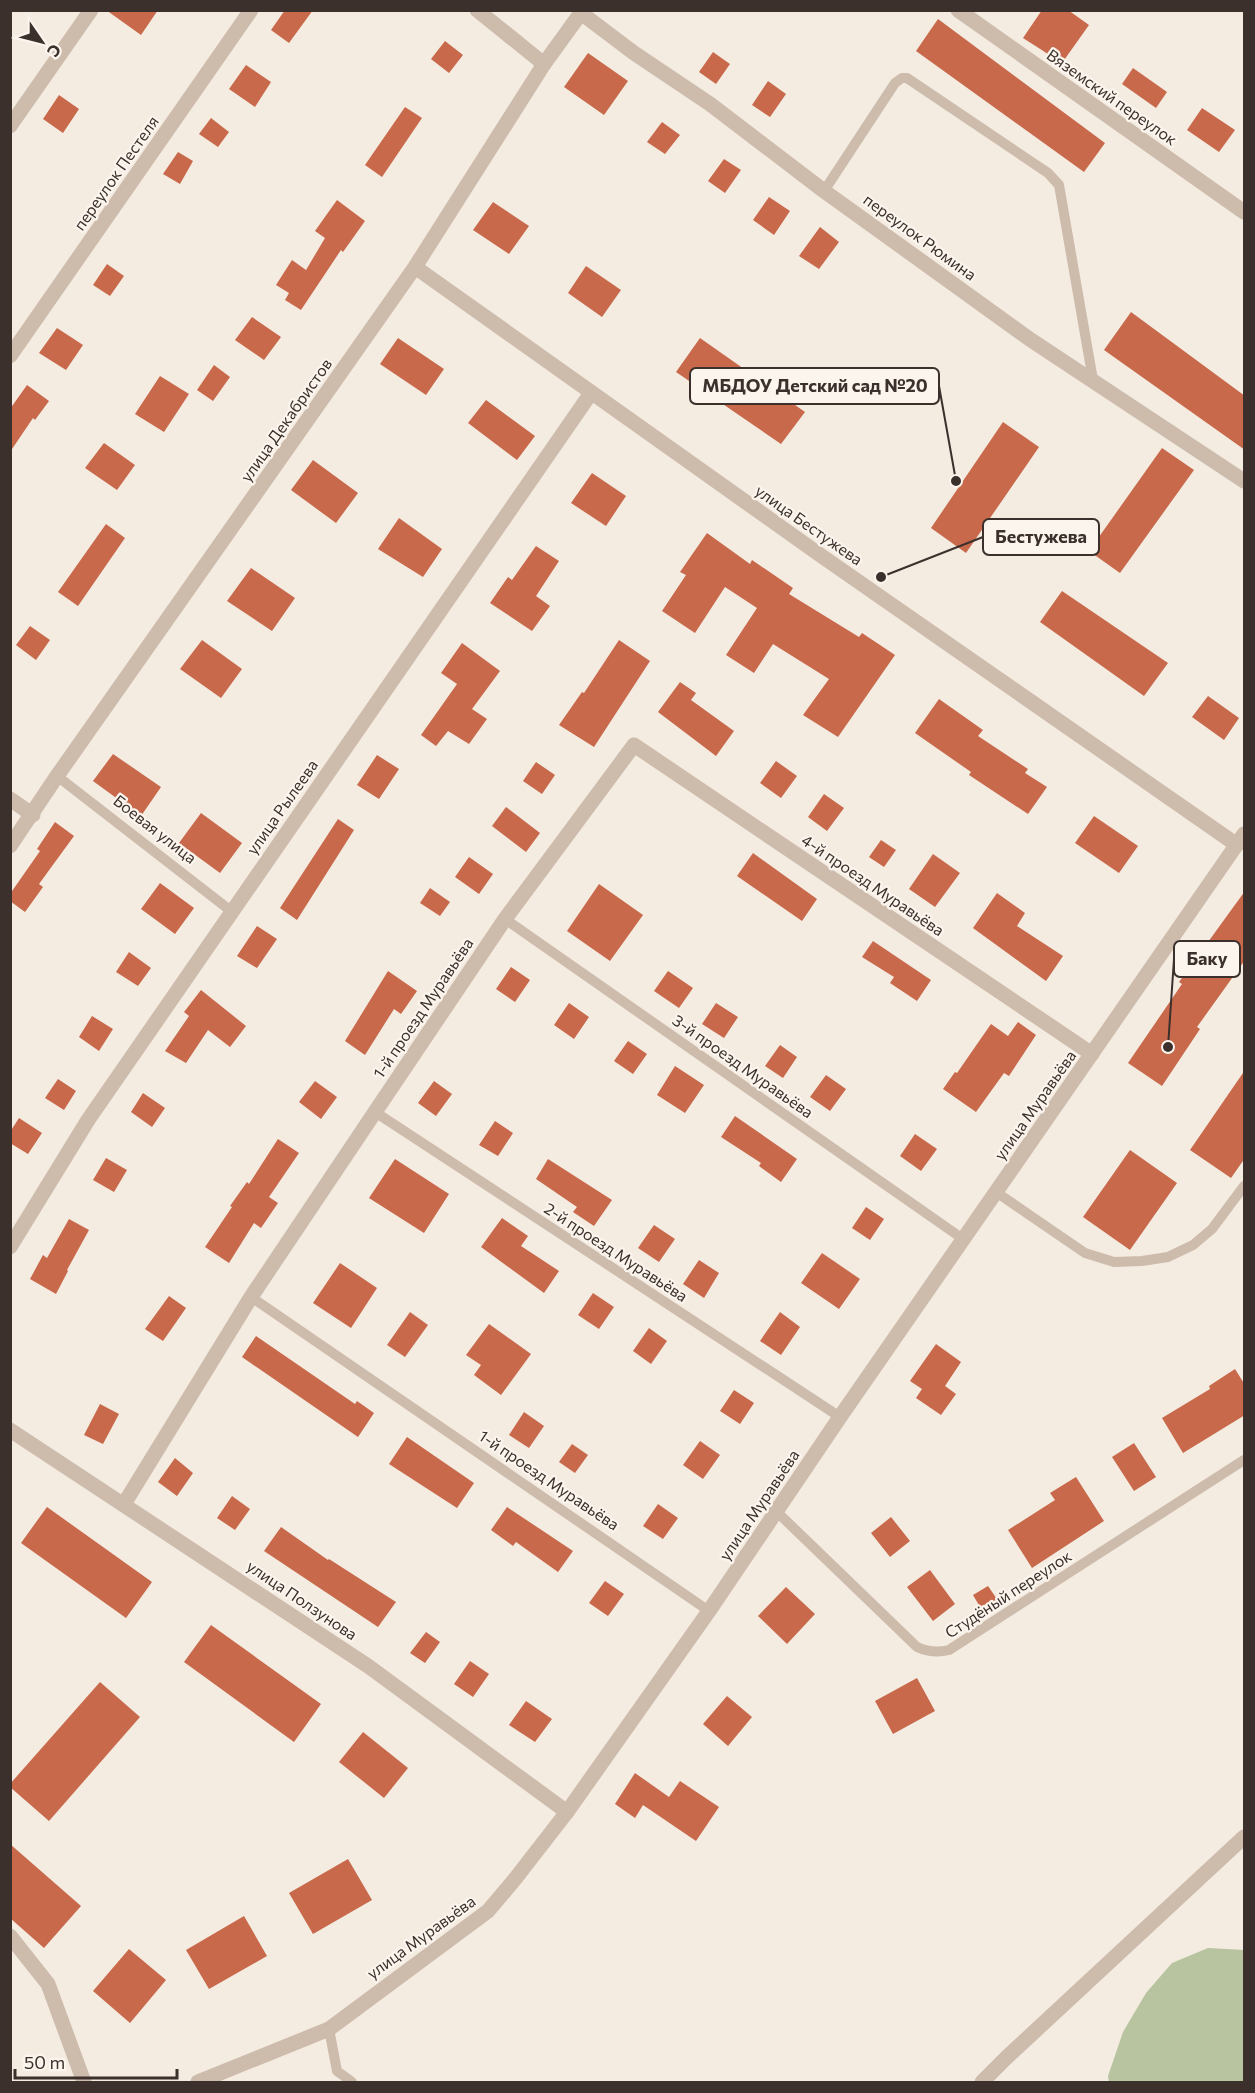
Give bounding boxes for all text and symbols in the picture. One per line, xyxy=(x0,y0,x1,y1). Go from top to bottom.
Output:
north arrow xyxy=(12,12,72,72)
text: С xyxy=(44,41,66,61)
street label: Вяземский переулок xyxy=(1044,45,1181,149)
street label: переулок Пестеля xyxy=(69,112,162,233)
street label: переулок Рюмина xyxy=(860,189,980,284)
street label: улица Декабристов xyxy=(236,354,335,485)
callout: МБДОУ Детский сад №20 xyxy=(690,368,939,404)
text: МБДОУ Детский сад №20 xyxy=(702,374,928,396)
street label: улица Бестужева xyxy=(752,481,867,569)
callout: Бестужева xyxy=(983,519,1099,555)
text: Бестужева xyxy=(995,525,1087,547)
street label: улица Рылеева xyxy=(242,756,321,858)
street label: Боевая улица xyxy=(110,790,201,867)
street label: 4-й проезд Муравьёва xyxy=(798,830,948,939)
street label: 1-й проезд Муравьёва xyxy=(369,934,477,1081)
callout: Баку xyxy=(1174,941,1240,977)
text: Баку xyxy=(1186,947,1228,969)
street label: 3-й проезд Муравьёва xyxy=(669,1010,817,1121)
street label: улица Муравьёва xyxy=(990,1046,1080,1163)
street label: 2-й проезд Муравьёва xyxy=(541,1198,692,1305)
street label: 1-й проезд Муравьёва xyxy=(476,1426,623,1534)
street label: улица Муравьёва xyxy=(715,1446,803,1564)
street label: Студёный переулок xyxy=(941,1545,1075,1642)
street label: улица Ползунова xyxy=(244,1556,361,1643)
street label: улица Муравьёва xyxy=(363,1891,479,1982)
scale bar xyxy=(15,2042,177,2080)
text: 50 m xyxy=(24,2051,65,2073)

